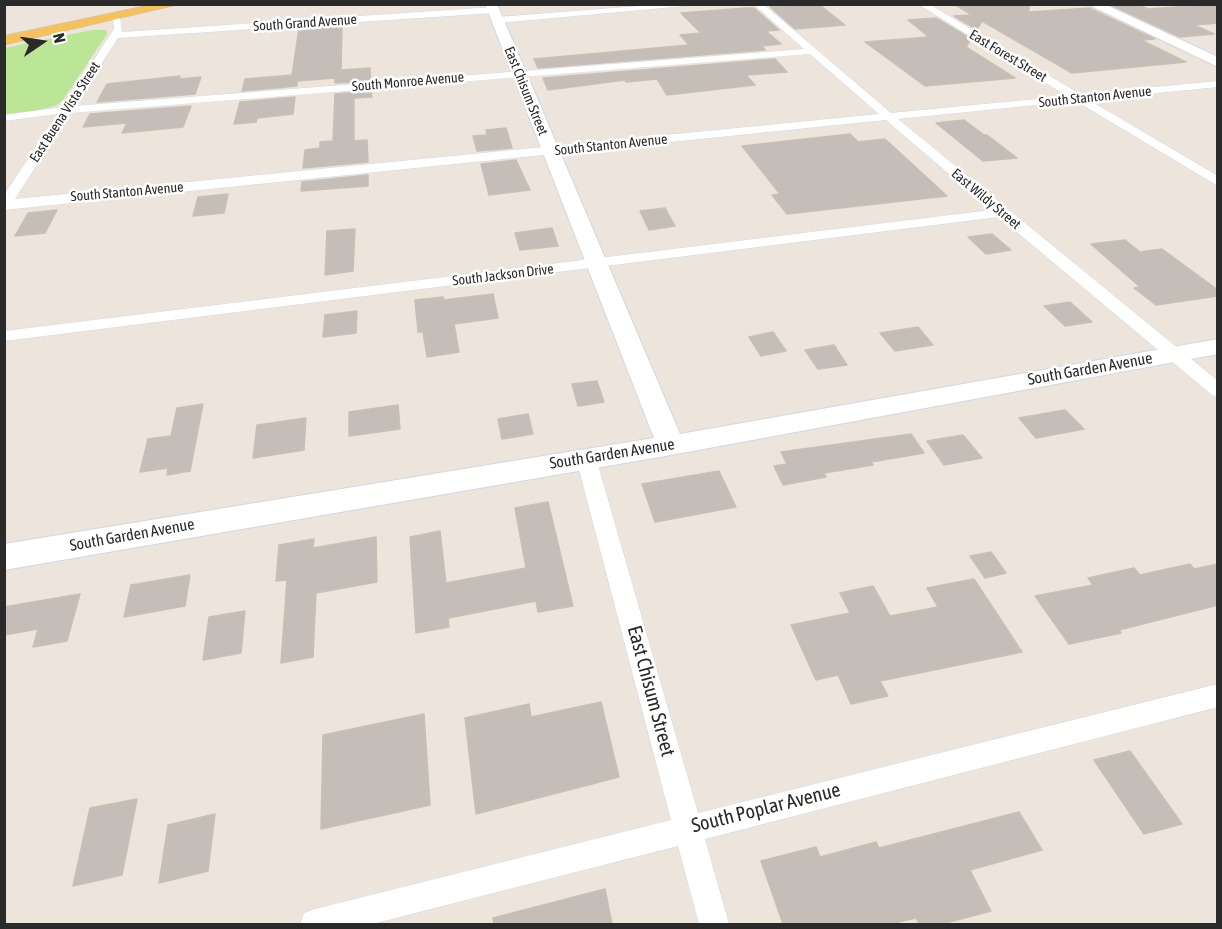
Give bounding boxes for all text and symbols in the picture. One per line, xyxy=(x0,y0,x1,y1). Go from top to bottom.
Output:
street label: South Grand Avenue xyxy=(253,11,357,35)
north arrow xyxy=(12,12,72,72)
street label: East Forest Street xyxy=(966,26,1050,86)
text: N xyxy=(50,31,69,45)
street label: East Chisum Street xyxy=(501,44,551,138)
street label: East Buena Vista Street xyxy=(26,59,104,165)
street label: South Monroe Avenue xyxy=(351,69,465,95)
street label: South Stanton Avenue xyxy=(1038,83,1152,111)
street label: South Stanton Avenue xyxy=(554,131,668,159)
street label: East Wildy Street xyxy=(948,165,1024,233)
street label: South Stanton Avenue xyxy=(70,179,184,205)
street label: South Jackson Drive xyxy=(452,260,554,290)
street label: South Garden Avenue xyxy=(1026,349,1154,389)
street label: South Garden Avenue xyxy=(548,435,676,473)
street label: South Garden Avenue xyxy=(68,515,196,555)
street label: East Chisum Street xyxy=(622,623,680,759)
street label: South Poplar Avenue xyxy=(689,778,843,838)

